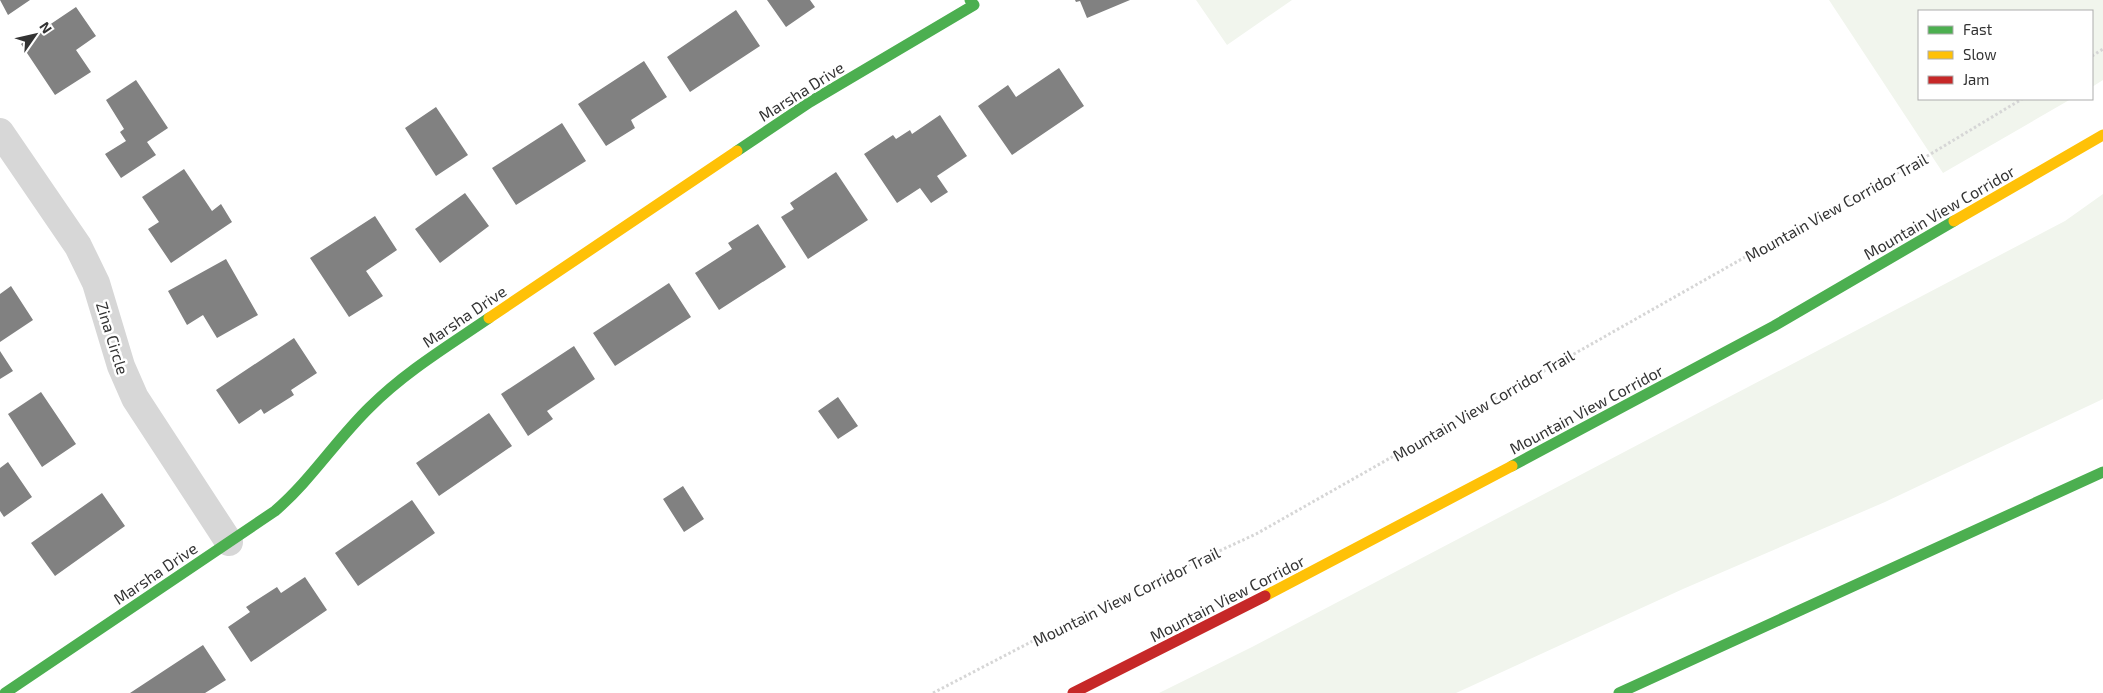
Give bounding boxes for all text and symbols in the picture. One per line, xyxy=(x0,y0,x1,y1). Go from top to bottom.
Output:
north arrow xyxy=(10,10,60,60)
legend xyxy=(1918,10,2093,100)
text: N xyxy=(36,19,56,36)
text: Fast xyxy=(1963,20,1993,38)
text: Slow xyxy=(1963,45,1997,63)
street label: Marsha Drive xyxy=(755,57,847,125)
text: Jam xyxy=(1963,70,1989,88)
street label: Mountain View Corridor Trail xyxy=(1741,149,1931,265)
street label: Mountain View Corridor xyxy=(1860,161,2018,263)
street label: Marsha Drive xyxy=(418,281,510,351)
street label: Zina Circle xyxy=(93,299,133,377)
street label: Mountain View Corridor Trail xyxy=(1389,345,1577,465)
street label: Mountain View Corridor xyxy=(1506,360,1667,458)
street label: Marsha Drive xyxy=(109,538,201,608)
street label: Mountain View Corridor Trail xyxy=(1029,542,1223,650)
street label: Mountain View Corridor xyxy=(1146,550,1308,645)

